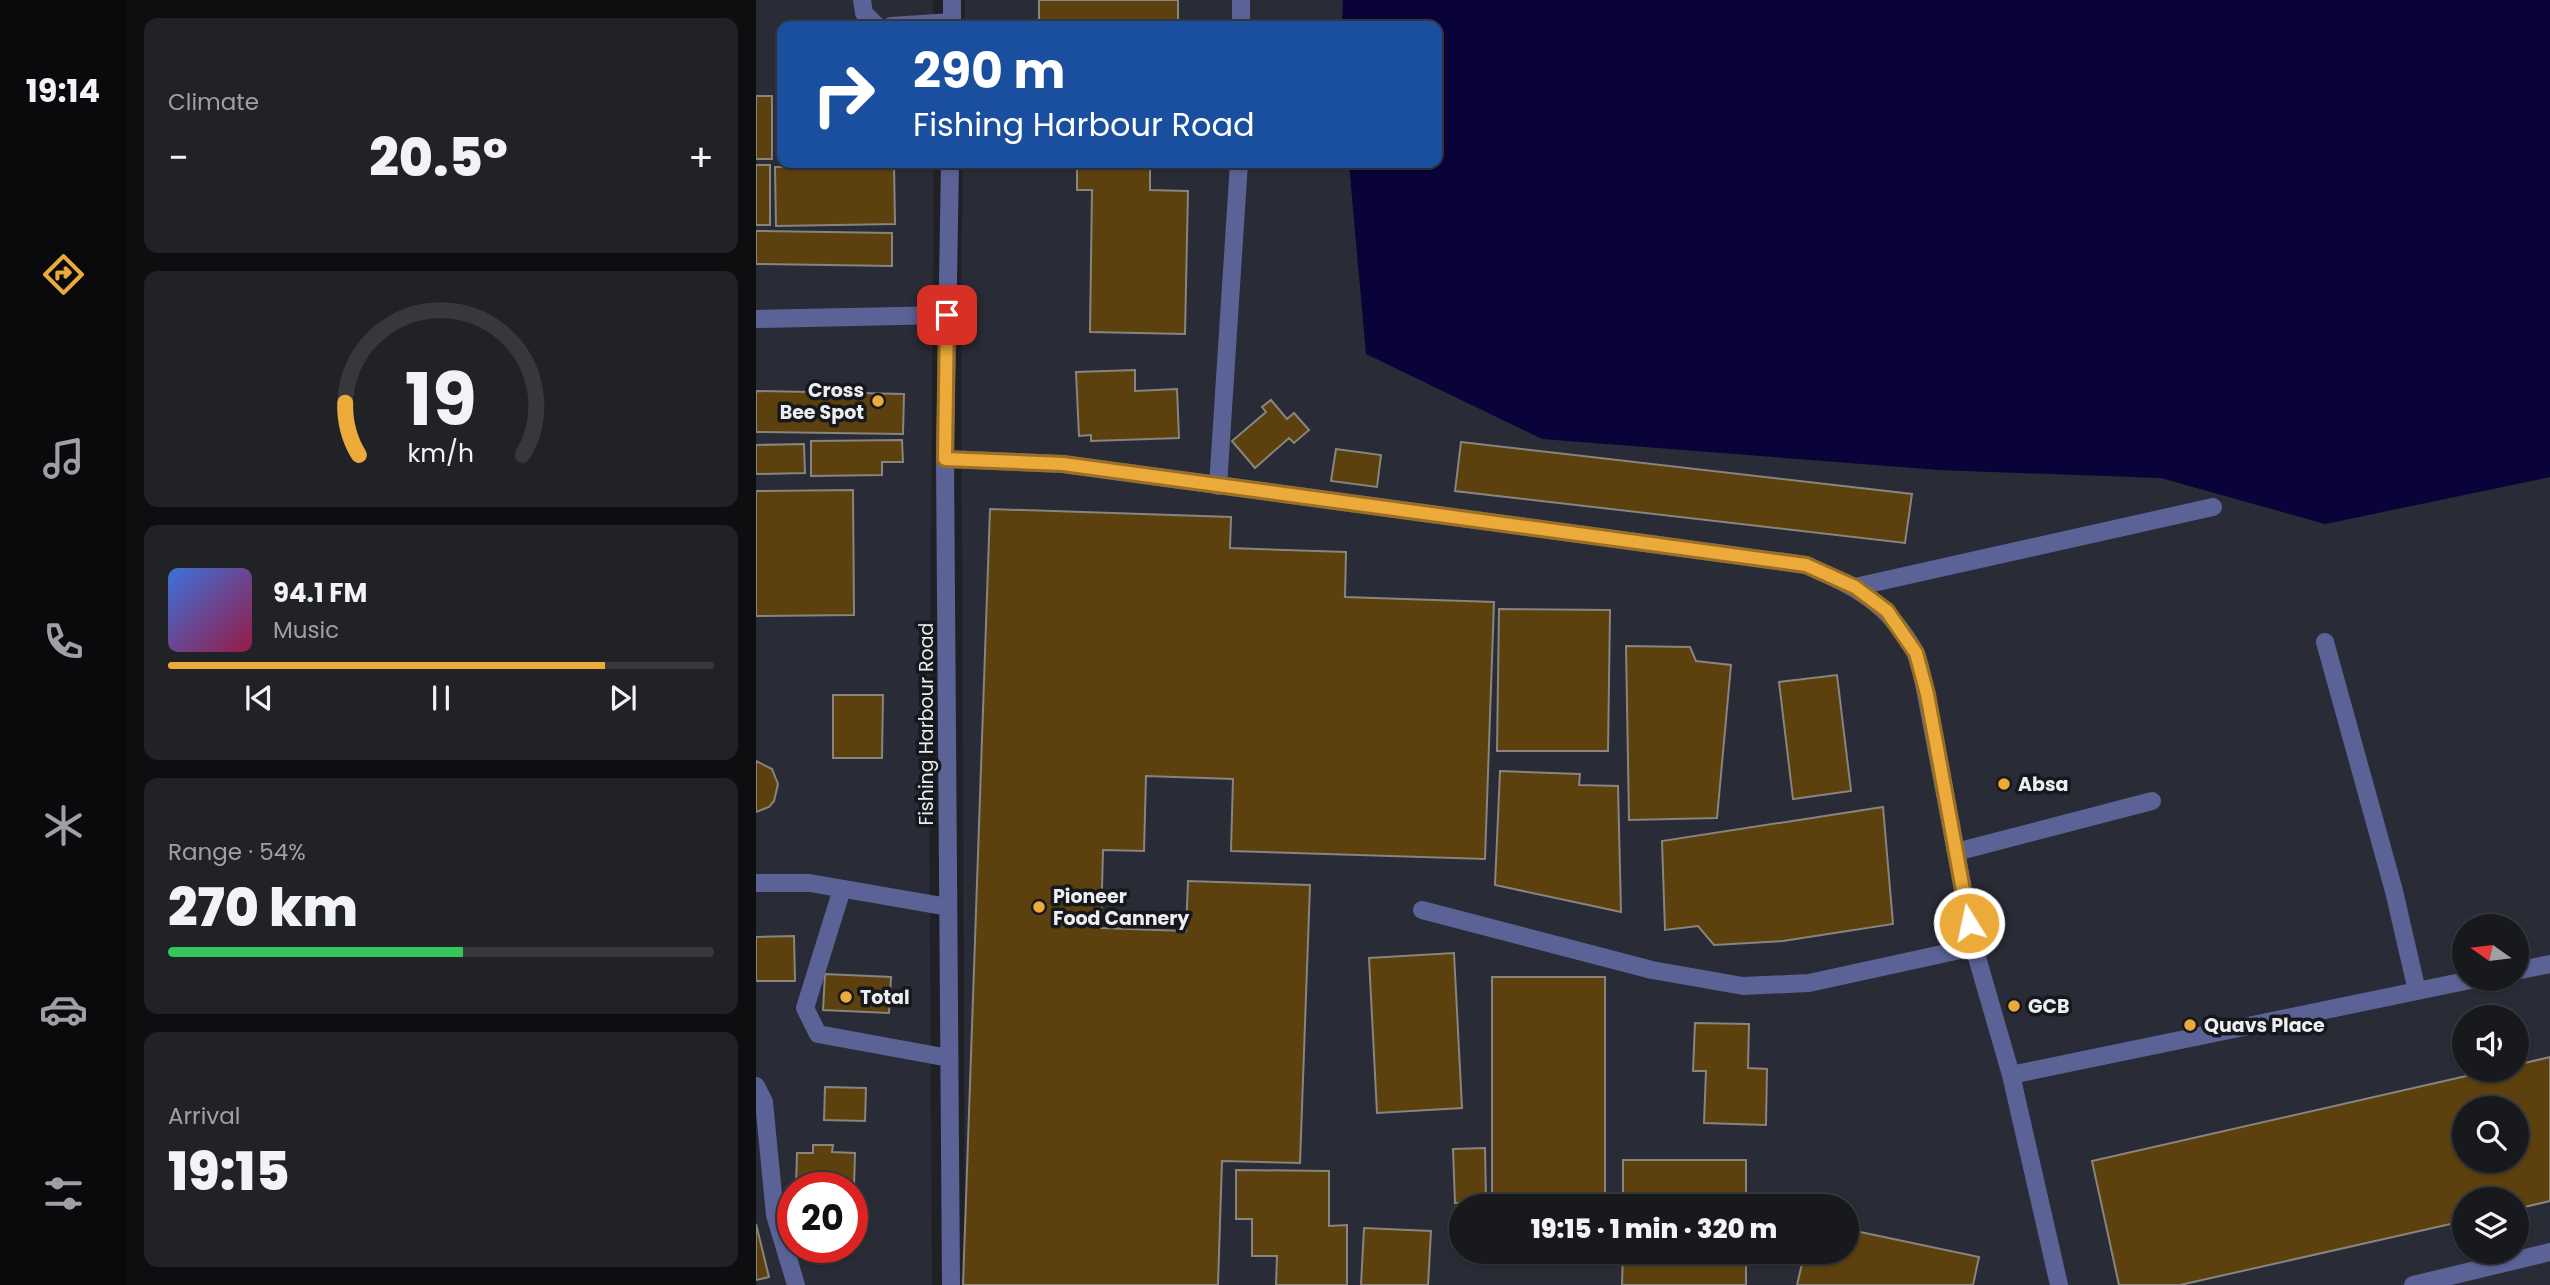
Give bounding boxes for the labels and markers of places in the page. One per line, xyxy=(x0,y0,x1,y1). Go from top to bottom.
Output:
pin xyxy=(917,285,977,345)
place label: Cross Bee Spot xyxy=(780,377,864,426)
marker: Cross Bee Spot xyxy=(870,393,886,409)
place label: Absa xyxy=(2018,771,2068,798)
marker: Absa xyxy=(1996,776,2012,792)
place label: Pioneer Food Cannery xyxy=(1053,883,1190,932)
marker: Pioneer Food Cannery xyxy=(1031,899,1047,915)
place label: Total xyxy=(860,984,910,1011)
marker: Total xyxy=(838,989,854,1005)
place label: GCB xyxy=(2028,993,2069,1020)
marker: GCB xyxy=(2006,998,2022,1014)
place label: Quavs Place xyxy=(2204,1012,2325,1039)
marker: Quavs Place xyxy=(2182,1017,2198,1033)

